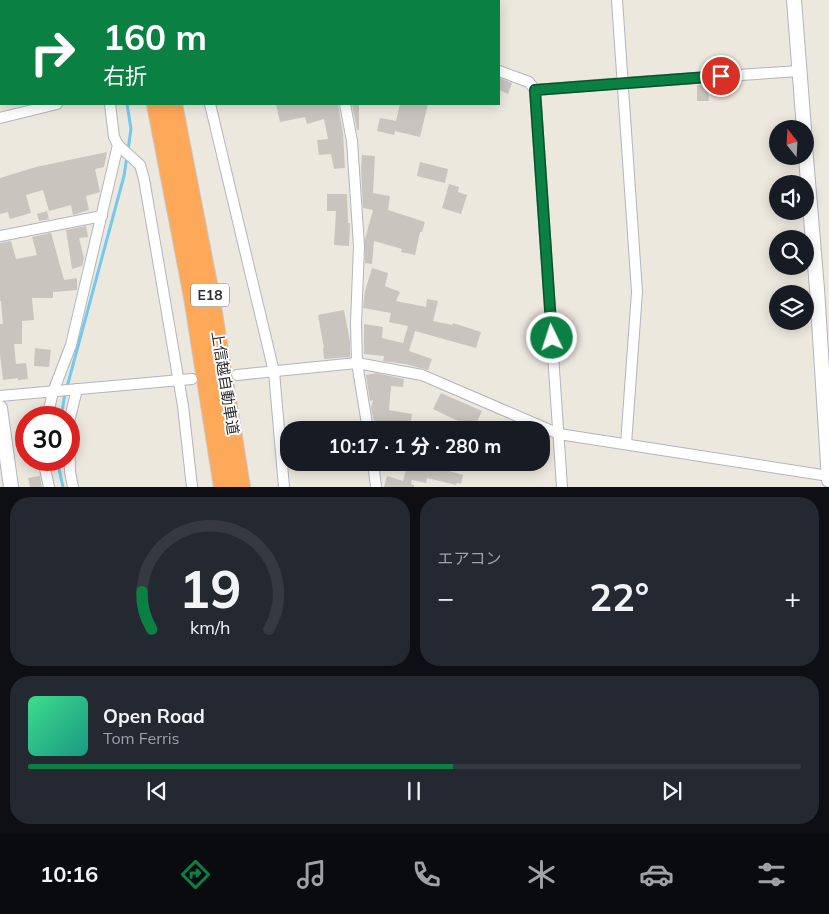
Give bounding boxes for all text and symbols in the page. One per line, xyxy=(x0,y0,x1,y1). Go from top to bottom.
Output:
text: 160 m xyxy=(103,15,207,59)
icon: right xyxy=(20,20,85,85)
pin xyxy=(700,55,742,97)
text: 右折 xyxy=(103,62,147,90)
icon: arrive xyxy=(707,62,735,90)
north arrow xyxy=(769,120,814,165)
map controls xyxy=(769,120,814,330)
button: sound xyxy=(769,175,814,220)
button: search xyxy=(769,230,814,275)
road number: E18 xyxy=(191,284,229,306)
button: layers xyxy=(769,285,814,330)
position arrow xyxy=(525,311,577,363)
street label: 上信越自動車道 xyxy=(208,330,243,436)
speed limit sign: 30 xyxy=(15,406,80,471)
text: 10:17 · 1 分 · 280 m xyxy=(329,434,501,458)
text: エアコン xyxy=(438,548,502,568)
text: 19 xyxy=(179,556,241,621)
text: 22° xyxy=(589,573,649,621)
text: − xyxy=(438,580,454,615)
text: + xyxy=(784,580,801,615)
text: km/h xyxy=(190,616,230,638)
text: Open Road xyxy=(103,704,205,728)
text: Tom Ferris xyxy=(103,728,180,748)
icon: previous xyxy=(143,777,171,805)
icon: pause xyxy=(400,777,428,805)
icon: next xyxy=(658,777,686,805)
icon: directions xyxy=(178,857,213,892)
icon: music xyxy=(294,857,329,892)
icon: phone xyxy=(409,857,444,892)
icon: climate xyxy=(524,857,559,892)
icon: car xyxy=(639,857,674,892)
icon: filters xyxy=(754,857,789,892)
text: 10:16 xyxy=(40,860,98,888)

